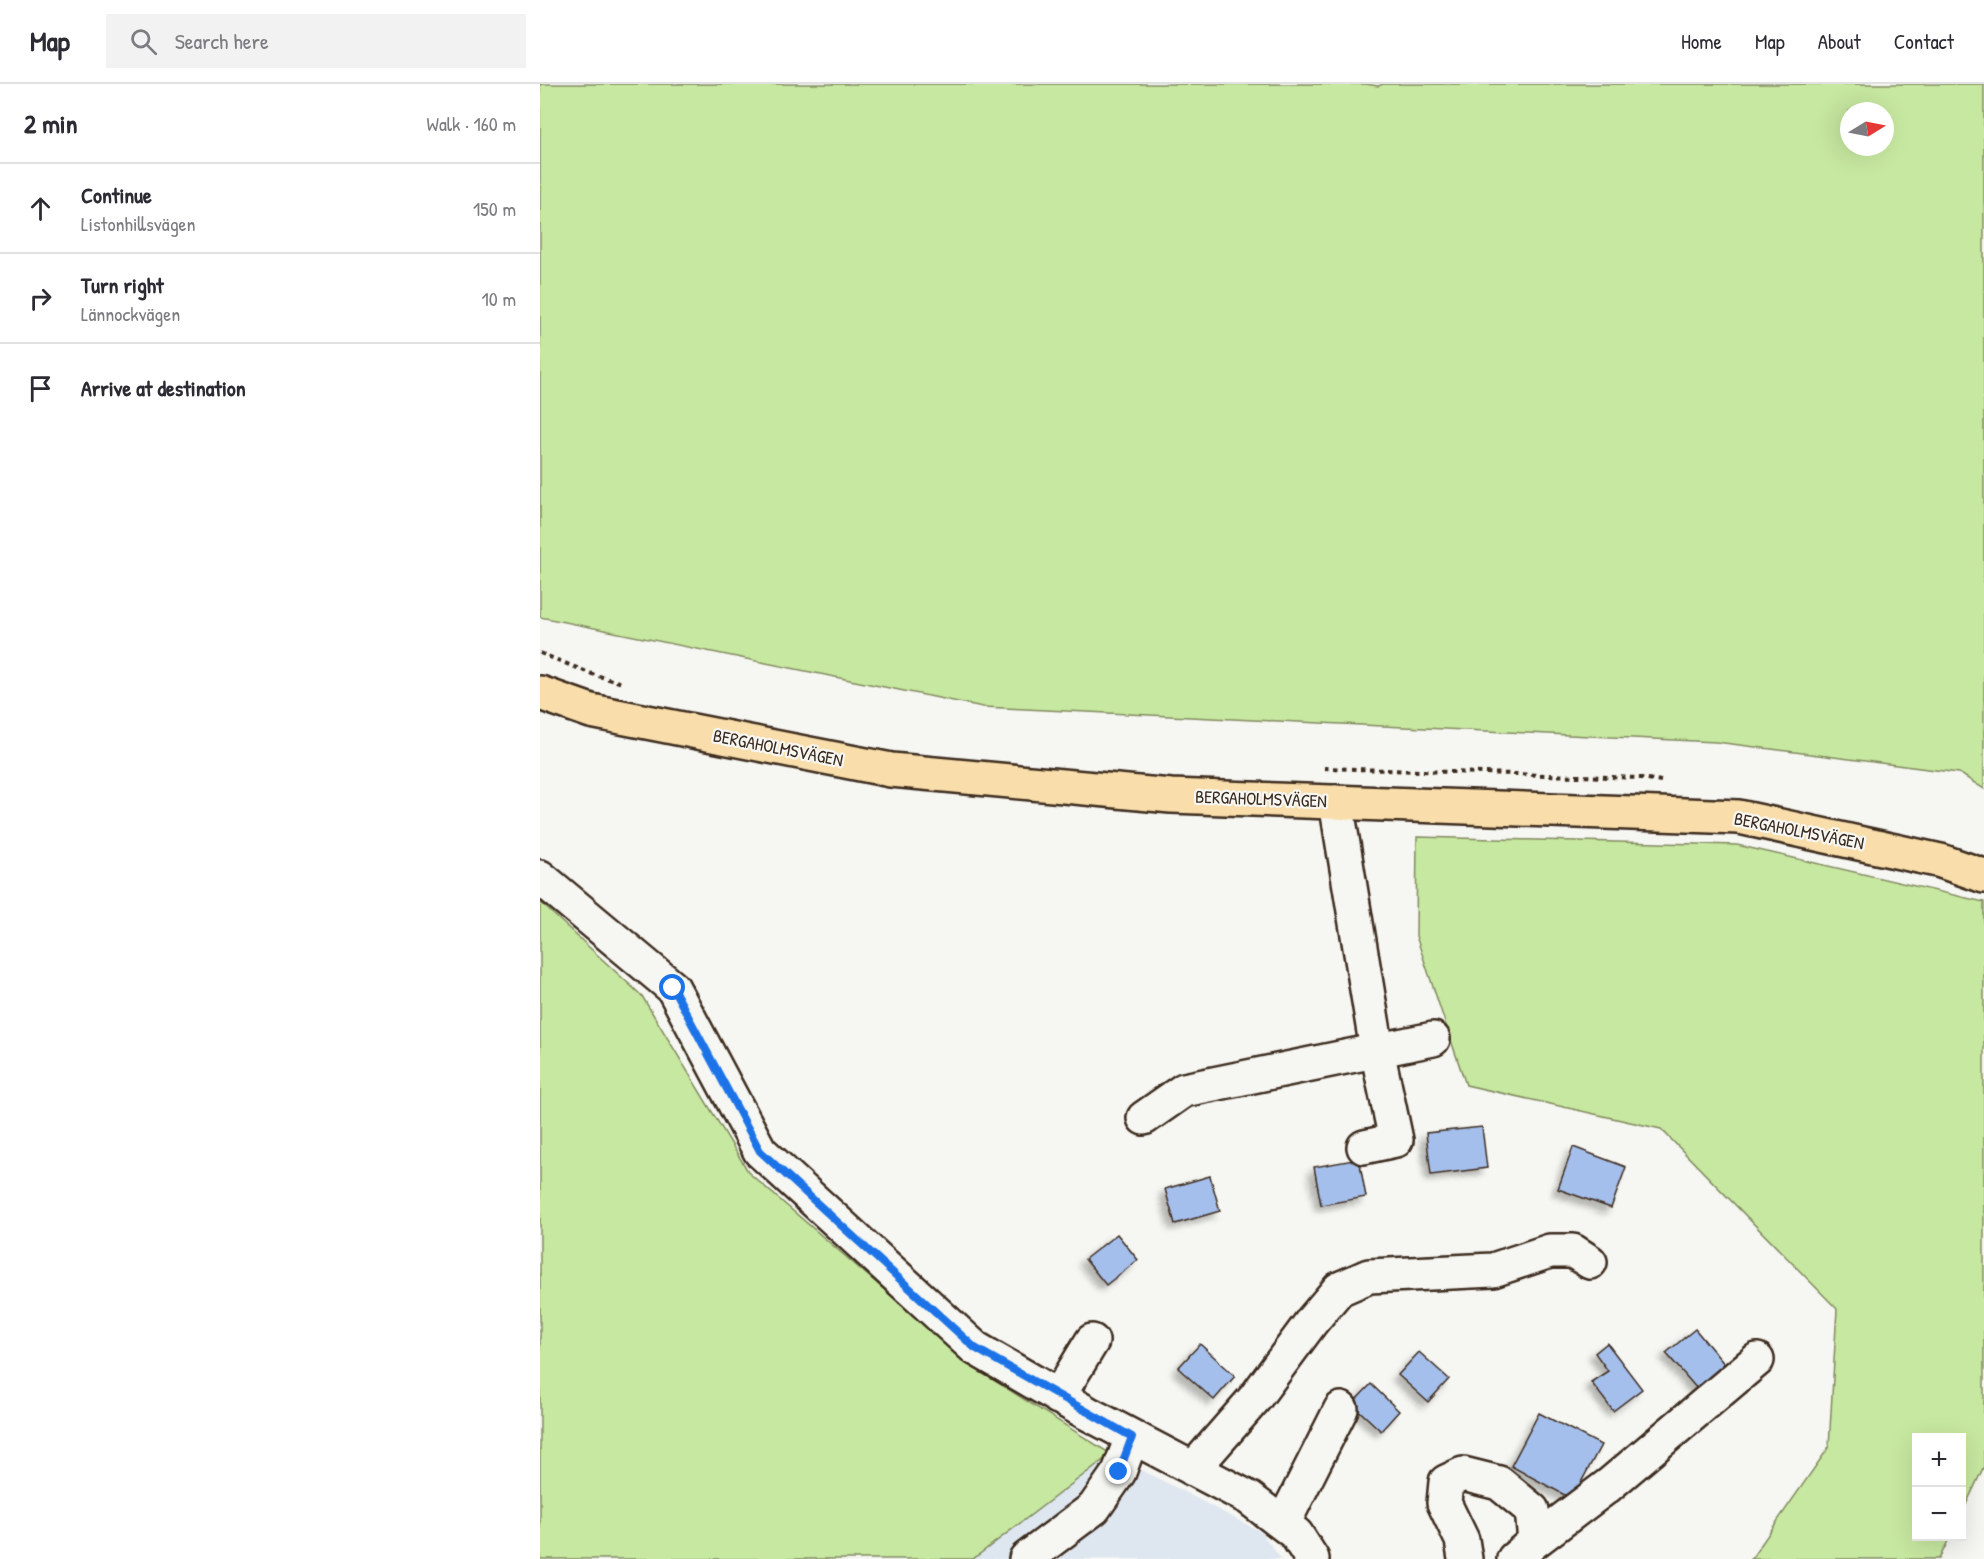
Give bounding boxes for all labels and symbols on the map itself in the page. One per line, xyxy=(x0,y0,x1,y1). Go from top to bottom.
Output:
north arrow xyxy=(1840,102,1894,156)
street label: BERGAHOLMSVÄGEN xyxy=(711,723,845,772)
street label: BERGAHOLMSVÄGEN xyxy=(1195,784,1327,813)
street label: BERGAHOLMSVÄGEN xyxy=(1732,806,1866,855)
route start xyxy=(659,974,685,1000)
route end xyxy=(1105,1458,1131,1484)

